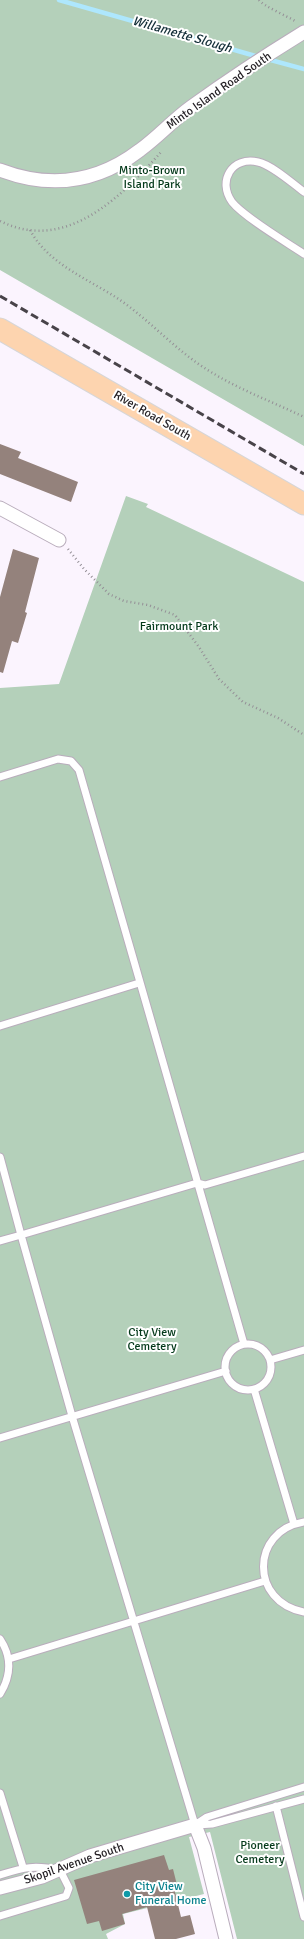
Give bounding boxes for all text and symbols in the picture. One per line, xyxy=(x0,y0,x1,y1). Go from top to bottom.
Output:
water label: Willamette Slough xyxy=(131,13,233,57)
street label: Minto Island Road South xyxy=(164,49,274,133)
park label: Minto-Brown Island Park xyxy=(119,164,185,192)
street label: River Road South xyxy=(111,388,193,444)
park label: Fairmount Park xyxy=(140,620,218,634)
park label: City View Cemetery xyxy=(127,1326,177,1354)
park label: Pioneer Cemetery xyxy=(235,1839,285,1867)
street label: Skopil Avenue South xyxy=(22,1840,126,1888)
place label: City View Funeral Home xyxy=(135,1880,207,1908)
marker: City View Funeral Home xyxy=(122,1889,132,1899)

